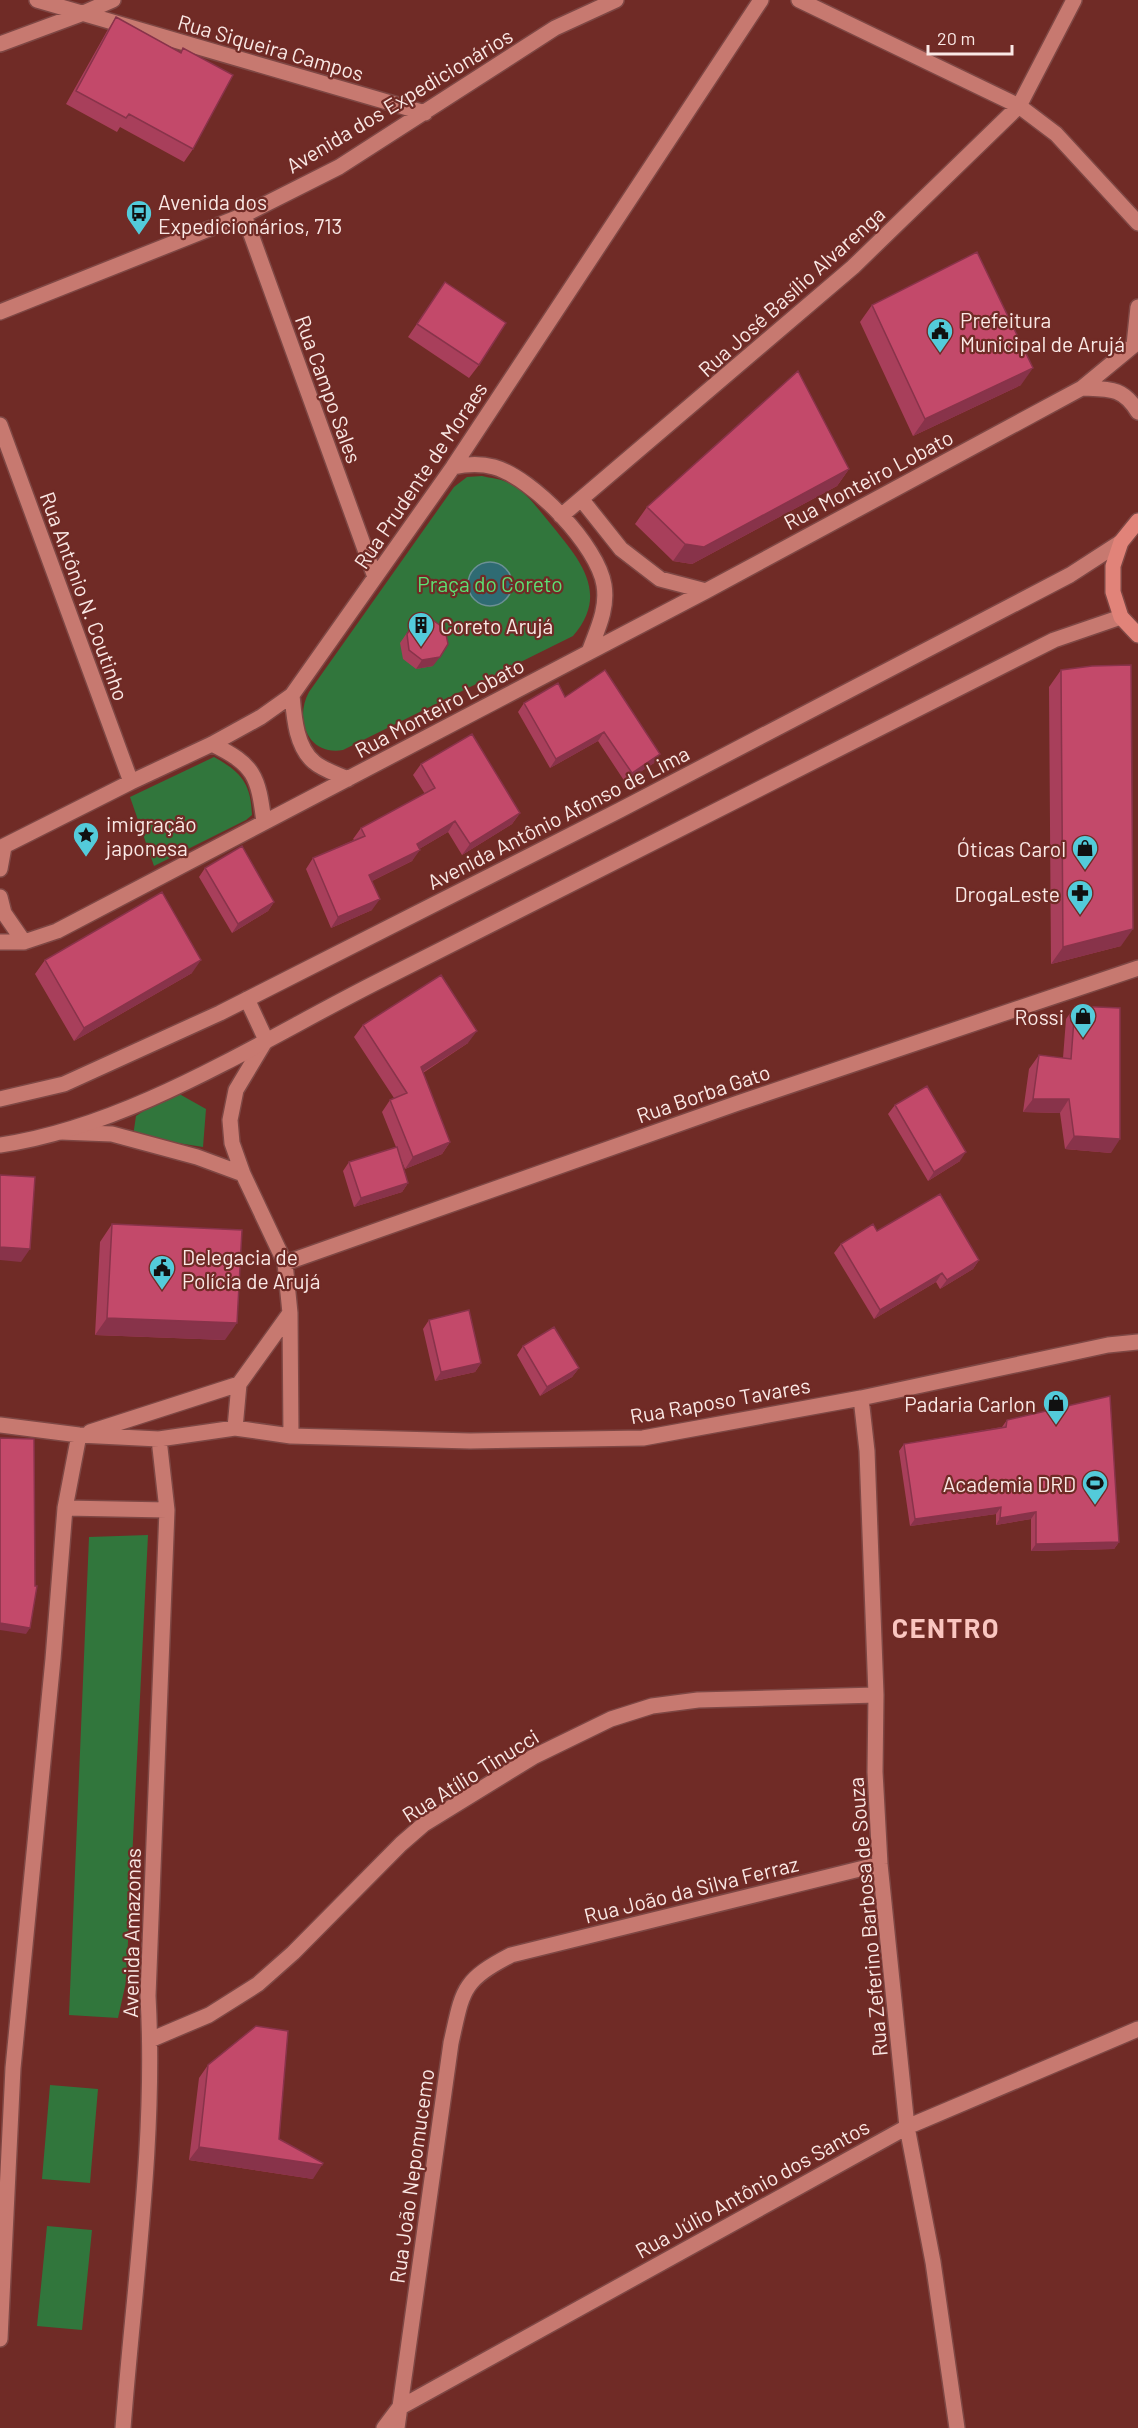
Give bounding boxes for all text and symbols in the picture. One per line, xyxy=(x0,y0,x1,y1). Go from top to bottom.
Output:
street label: Rua Siqueira Campos xyxy=(175,8,367,86)
scale bar xyxy=(928,18,1012,56)
street label: Avenida dos Expedicionários xyxy=(281,22,517,178)
text: 20 m xyxy=(937,27,975,49)
place label: Avenida dos Expedicionários, 713 xyxy=(158,189,342,238)
bus stop icon: Avenida dos Expedicionários, 713 xyxy=(124,198,154,236)
street label: Rua José Basílio Alvarenga xyxy=(693,201,889,381)
place label: Prefeitura Municipal de Arujá xyxy=(960,307,1125,356)
street label: Rua Campo Sales xyxy=(291,312,367,466)
public building icon: Prefeitura Municipal de Arujá xyxy=(925,316,955,354)
street label: Rua Prudente de Moraes xyxy=(348,377,492,573)
street label: Rua Monteiro Lobato xyxy=(779,424,957,534)
street label: Rua Antônio N. Coutinho xyxy=(36,488,134,704)
park label: Praça do Coreto xyxy=(417,571,563,596)
building icon: Coreto Arujá xyxy=(406,610,436,648)
place label: Coreto Arujá xyxy=(440,613,553,638)
street label: Rua Monteiro Lobato xyxy=(350,652,528,762)
street label: Avenida Antônio Afonso de Lima xyxy=(423,740,693,894)
place label: imigração japonesa xyxy=(105,811,197,860)
place icon: imigração japonesa xyxy=(71,820,101,858)
shop icon: Óticas Carol xyxy=(1070,833,1100,871)
place label: Óticas Carol xyxy=(957,836,1066,861)
pharmacy icon: DrogaLeste xyxy=(1065,878,1095,916)
place label: DrogaLeste xyxy=(955,881,1060,906)
shop icon: Rossi xyxy=(1068,1001,1098,1039)
place label: Rossi xyxy=(1015,1004,1064,1029)
street label: Rua Borba Gato xyxy=(633,1058,773,1128)
place label: Delegacia de Polícia de Arujá xyxy=(182,1244,320,1293)
public building icon: Delegacia de Polícia de Arujá xyxy=(147,1253,177,1291)
street label: Rua Raposo Tavares xyxy=(628,1372,812,1428)
shop icon: Padaria Carlon xyxy=(1041,1388,1071,1426)
place label: Padaria Carlon xyxy=(904,1391,1036,1416)
sports icon: Academia DRD xyxy=(1080,1468,1110,1506)
place label: Academia DRD xyxy=(943,1471,1076,1496)
district label: CENTRO xyxy=(892,1611,1000,1643)
street label: Rua Atílio Tinucci xyxy=(397,1723,543,1827)
street label: Rua Zeferino Barbosa de Souza xyxy=(842,1776,892,2058)
street label: Avenida Amazonas xyxy=(117,1848,145,2018)
street label: Rua João da Silva Ferraz xyxy=(581,1850,801,1928)
street label: Rua João Nepomucemo xyxy=(384,2067,438,2285)
street label: Rua Júlio Antônio dos Santos xyxy=(631,2113,873,2263)

